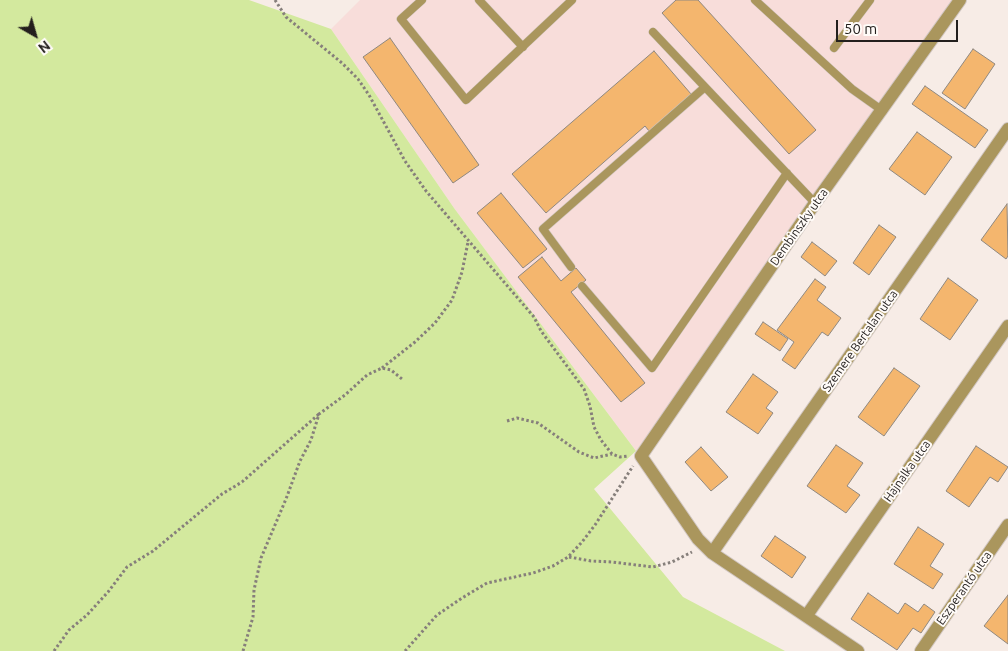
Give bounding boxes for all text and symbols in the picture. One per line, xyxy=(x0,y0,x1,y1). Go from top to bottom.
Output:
north arrow xyxy=(10,10,60,60)
scale bar xyxy=(838,10,960,42)
text: 50 m xyxy=(844,20,877,37)
text: N xyxy=(35,37,53,56)
street label: Dembinszky utca xyxy=(767,186,831,268)
street label: Szemere Bertalan utca xyxy=(819,287,901,395)
street label: Hajnalka utca xyxy=(881,437,933,505)
street label: Eszperantó utca xyxy=(933,548,995,628)

